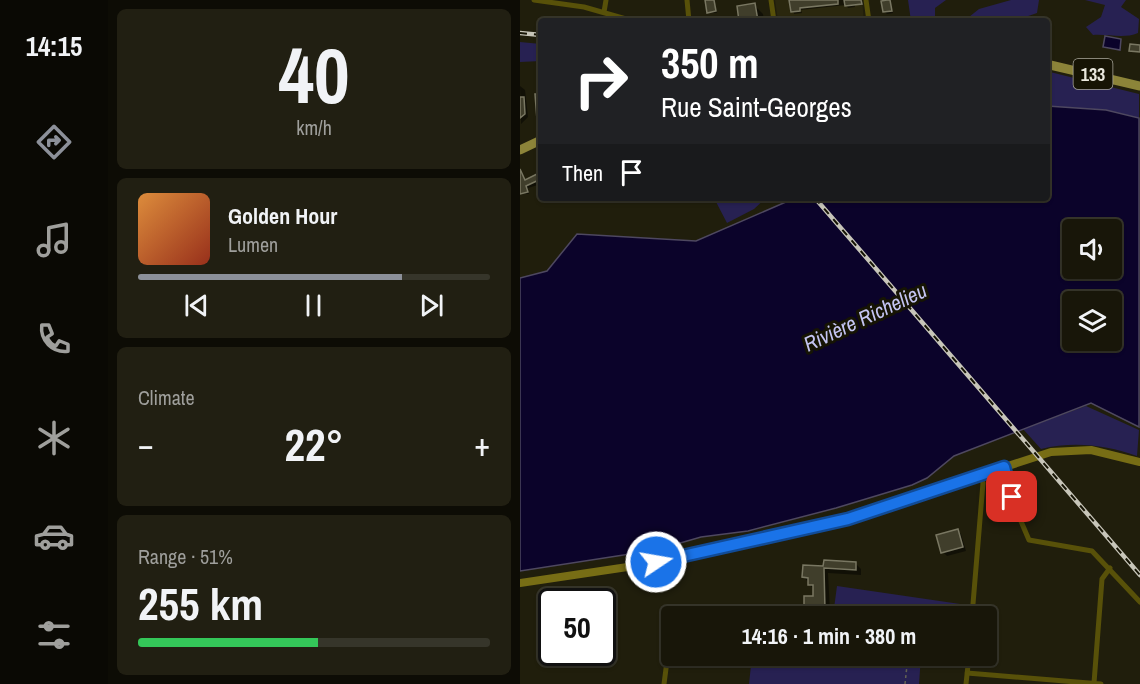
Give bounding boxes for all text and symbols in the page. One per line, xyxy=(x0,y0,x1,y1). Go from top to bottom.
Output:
text: 40 xyxy=(278,22,350,127)
text: 14:15 xyxy=(26,28,82,64)
text: 350 m xyxy=(661,35,759,91)
icon: right xyxy=(562,42,640,120)
road number: 133 xyxy=(1074,59,1112,89)
text: Rue Saint-Georges xyxy=(661,89,852,125)
text: km/h xyxy=(296,114,332,141)
icon: directions xyxy=(33,121,75,163)
icon: arrive xyxy=(615,156,648,189)
text: Then xyxy=(562,158,603,188)
text: Golden Hour xyxy=(228,201,337,231)
icon: music xyxy=(33,219,75,261)
map controls xyxy=(1062,219,1122,351)
button: sound xyxy=(1062,219,1122,279)
text: Lumen xyxy=(228,231,278,258)
water label: Rivière Richelieu xyxy=(799,276,932,358)
icon: previous xyxy=(180,289,213,322)
icon: pause xyxy=(297,289,330,322)
icon: next xyxy=(415,289,448,322)
button: layers xyxy=(1062,291,1122,351)
icon: phone xyxy=(33,318,75,360)
text: Climate xyxy=(138,384,195,411)
text: 22° xyxy=(284,414,344,475)
icon: climate xyxy=(33,417,75,459)
text: − xyxy=(138,422,154,466)
text: + xyxy=(474,422,490,466)
pin xyxy=(986,471,1037,522)
icon: arrive xyxy=(995,480,1028,513)
icon: car xyxy=(33,515,75,557)
position arrow xyxy=(624,530,688,594)
text: Range · 51% xyxy=(138,543,233,570)
text: 255 km xyxy=(138,573,263,634)
speed limit sign: 50 xyxy=(538,588,616,666)
icon: filters xyxy=(33,614,75,656)
text: 14:16 · 1 min · 380 m xyxy=(742,621,916,651)

